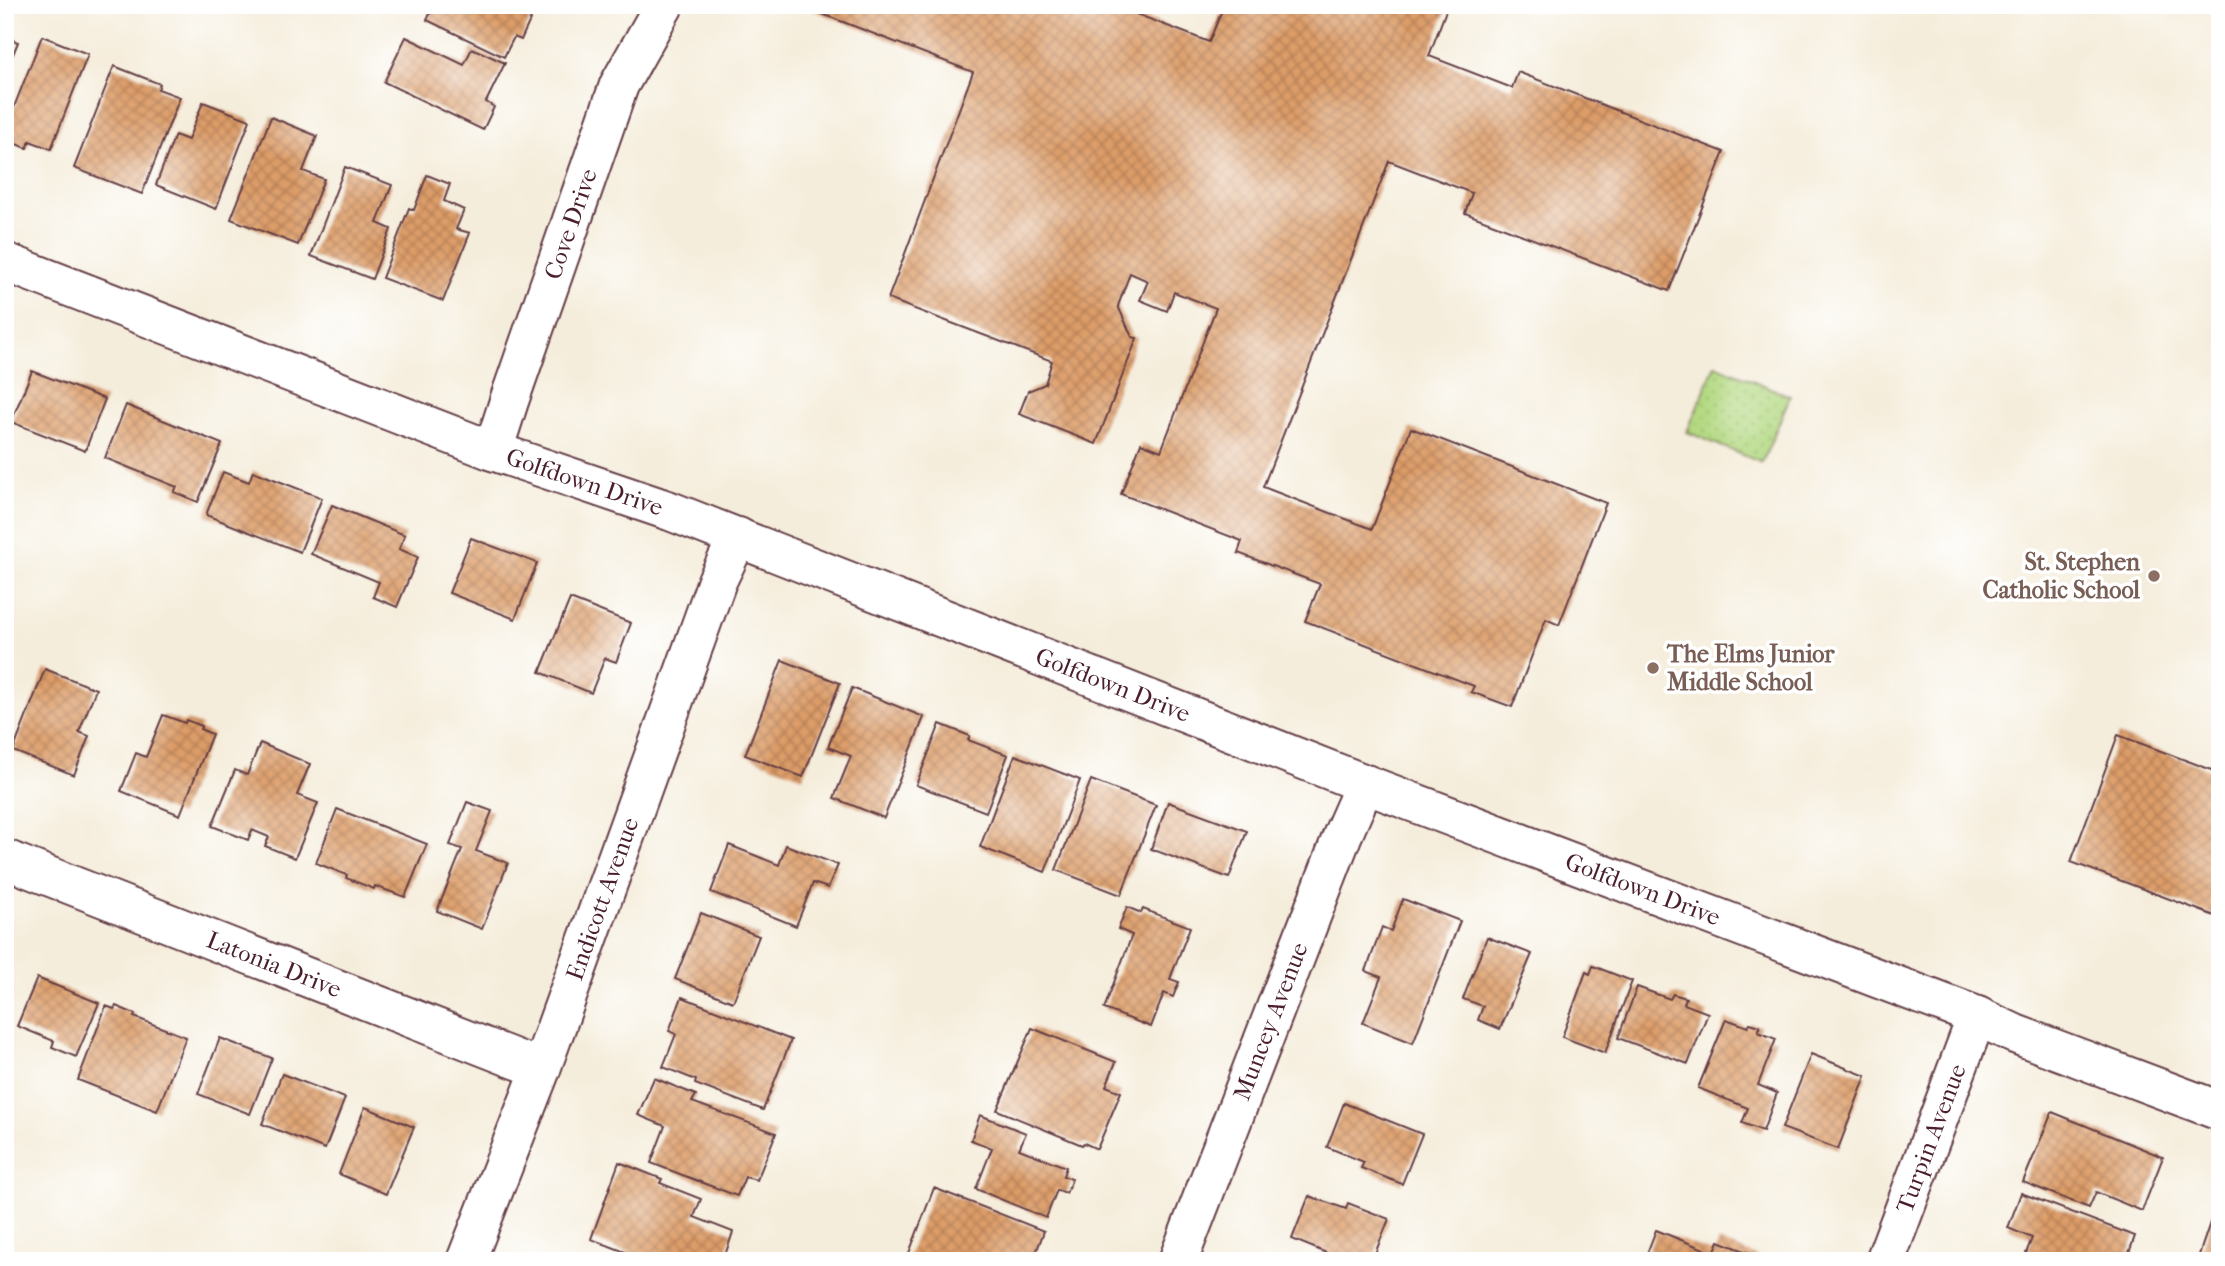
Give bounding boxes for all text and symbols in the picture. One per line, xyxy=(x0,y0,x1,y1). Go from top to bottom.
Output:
street label: Cove Drive xyxy=(538,165,603,283)
street label: Golfdown Drive xyxy=(503,443,667,522)
place label: St. Stephen Catholic School xyxy=(1983,548,2141,604)
marker: St. Stephen Catholic School xyxy=(2146,568,2162,584)
place label: The Elms Junior Middle School xyxy=(1666,640,1835,696)
street label: Golfdown Drive xyxy=(1032,642,1194,728)
marker: The Elms Junior Middle School xyxy=(1645,660,1661,676)
street label: Endicott Avenue xyxy=(560,814,645,984)
street label: Golfdown Drive xyxy=(1561,847,1724,931)
street label: Latonia Drive xyxy=(203,925,346,1003)
street label: Muncey Avenue xyxy=(1228,938,1314,1104)
street label: Turpin Avenue xyxy=(1890,1060,1972,1217)

